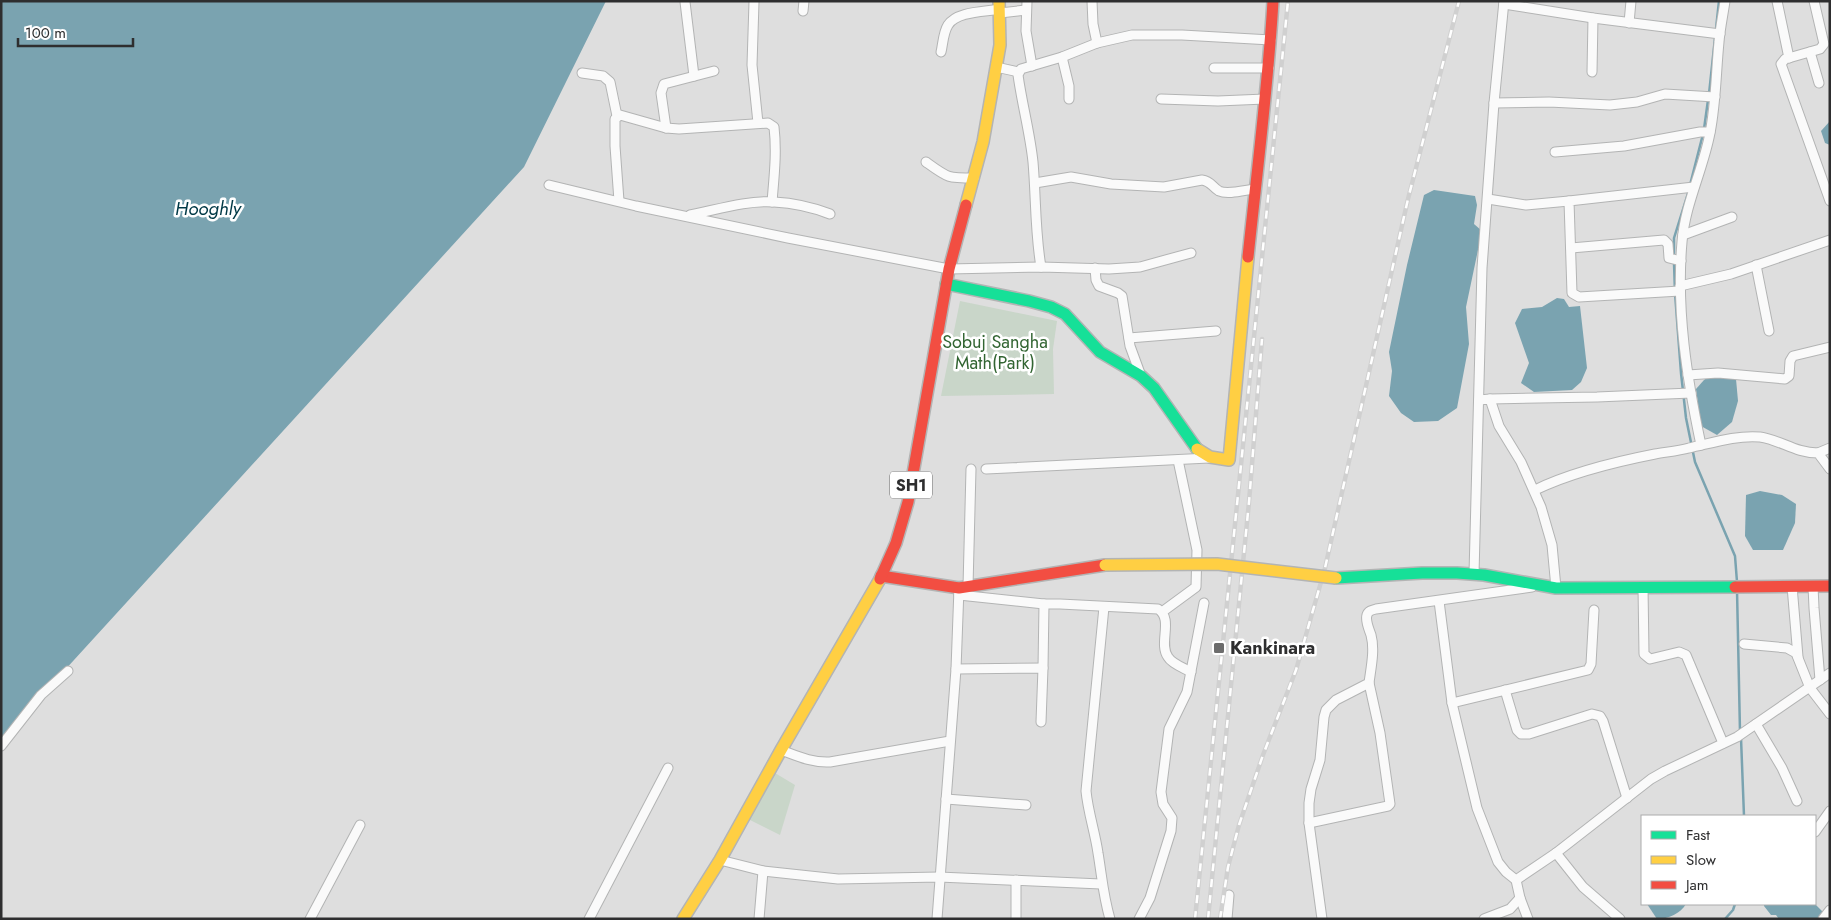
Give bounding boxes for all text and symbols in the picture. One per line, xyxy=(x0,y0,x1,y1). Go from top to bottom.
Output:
scale bar xyxy=(18,15,132,47)
text: 100 m xyxy=(25,22,66,44)
water label: Hooghly xyxy=(175,195,243,222)
park label: Sobuj Sangha Math(Park) xyxy=(942,329,1048,376)
road number: SH1 xyxy=(890,472,932,498)
place label: Kankinara xyxy=(1230,635,1315,661)
marker: Kankinara xyxy=(1212,641,1226,655)
legend xyxy=(1641,815,1816,905)
text: Fast xyxy=(1686,824,1710,846)
text: Slow xyxy=(1686,849,1717,871)
text: Jam xyxy=(1684,874,1709,896)

